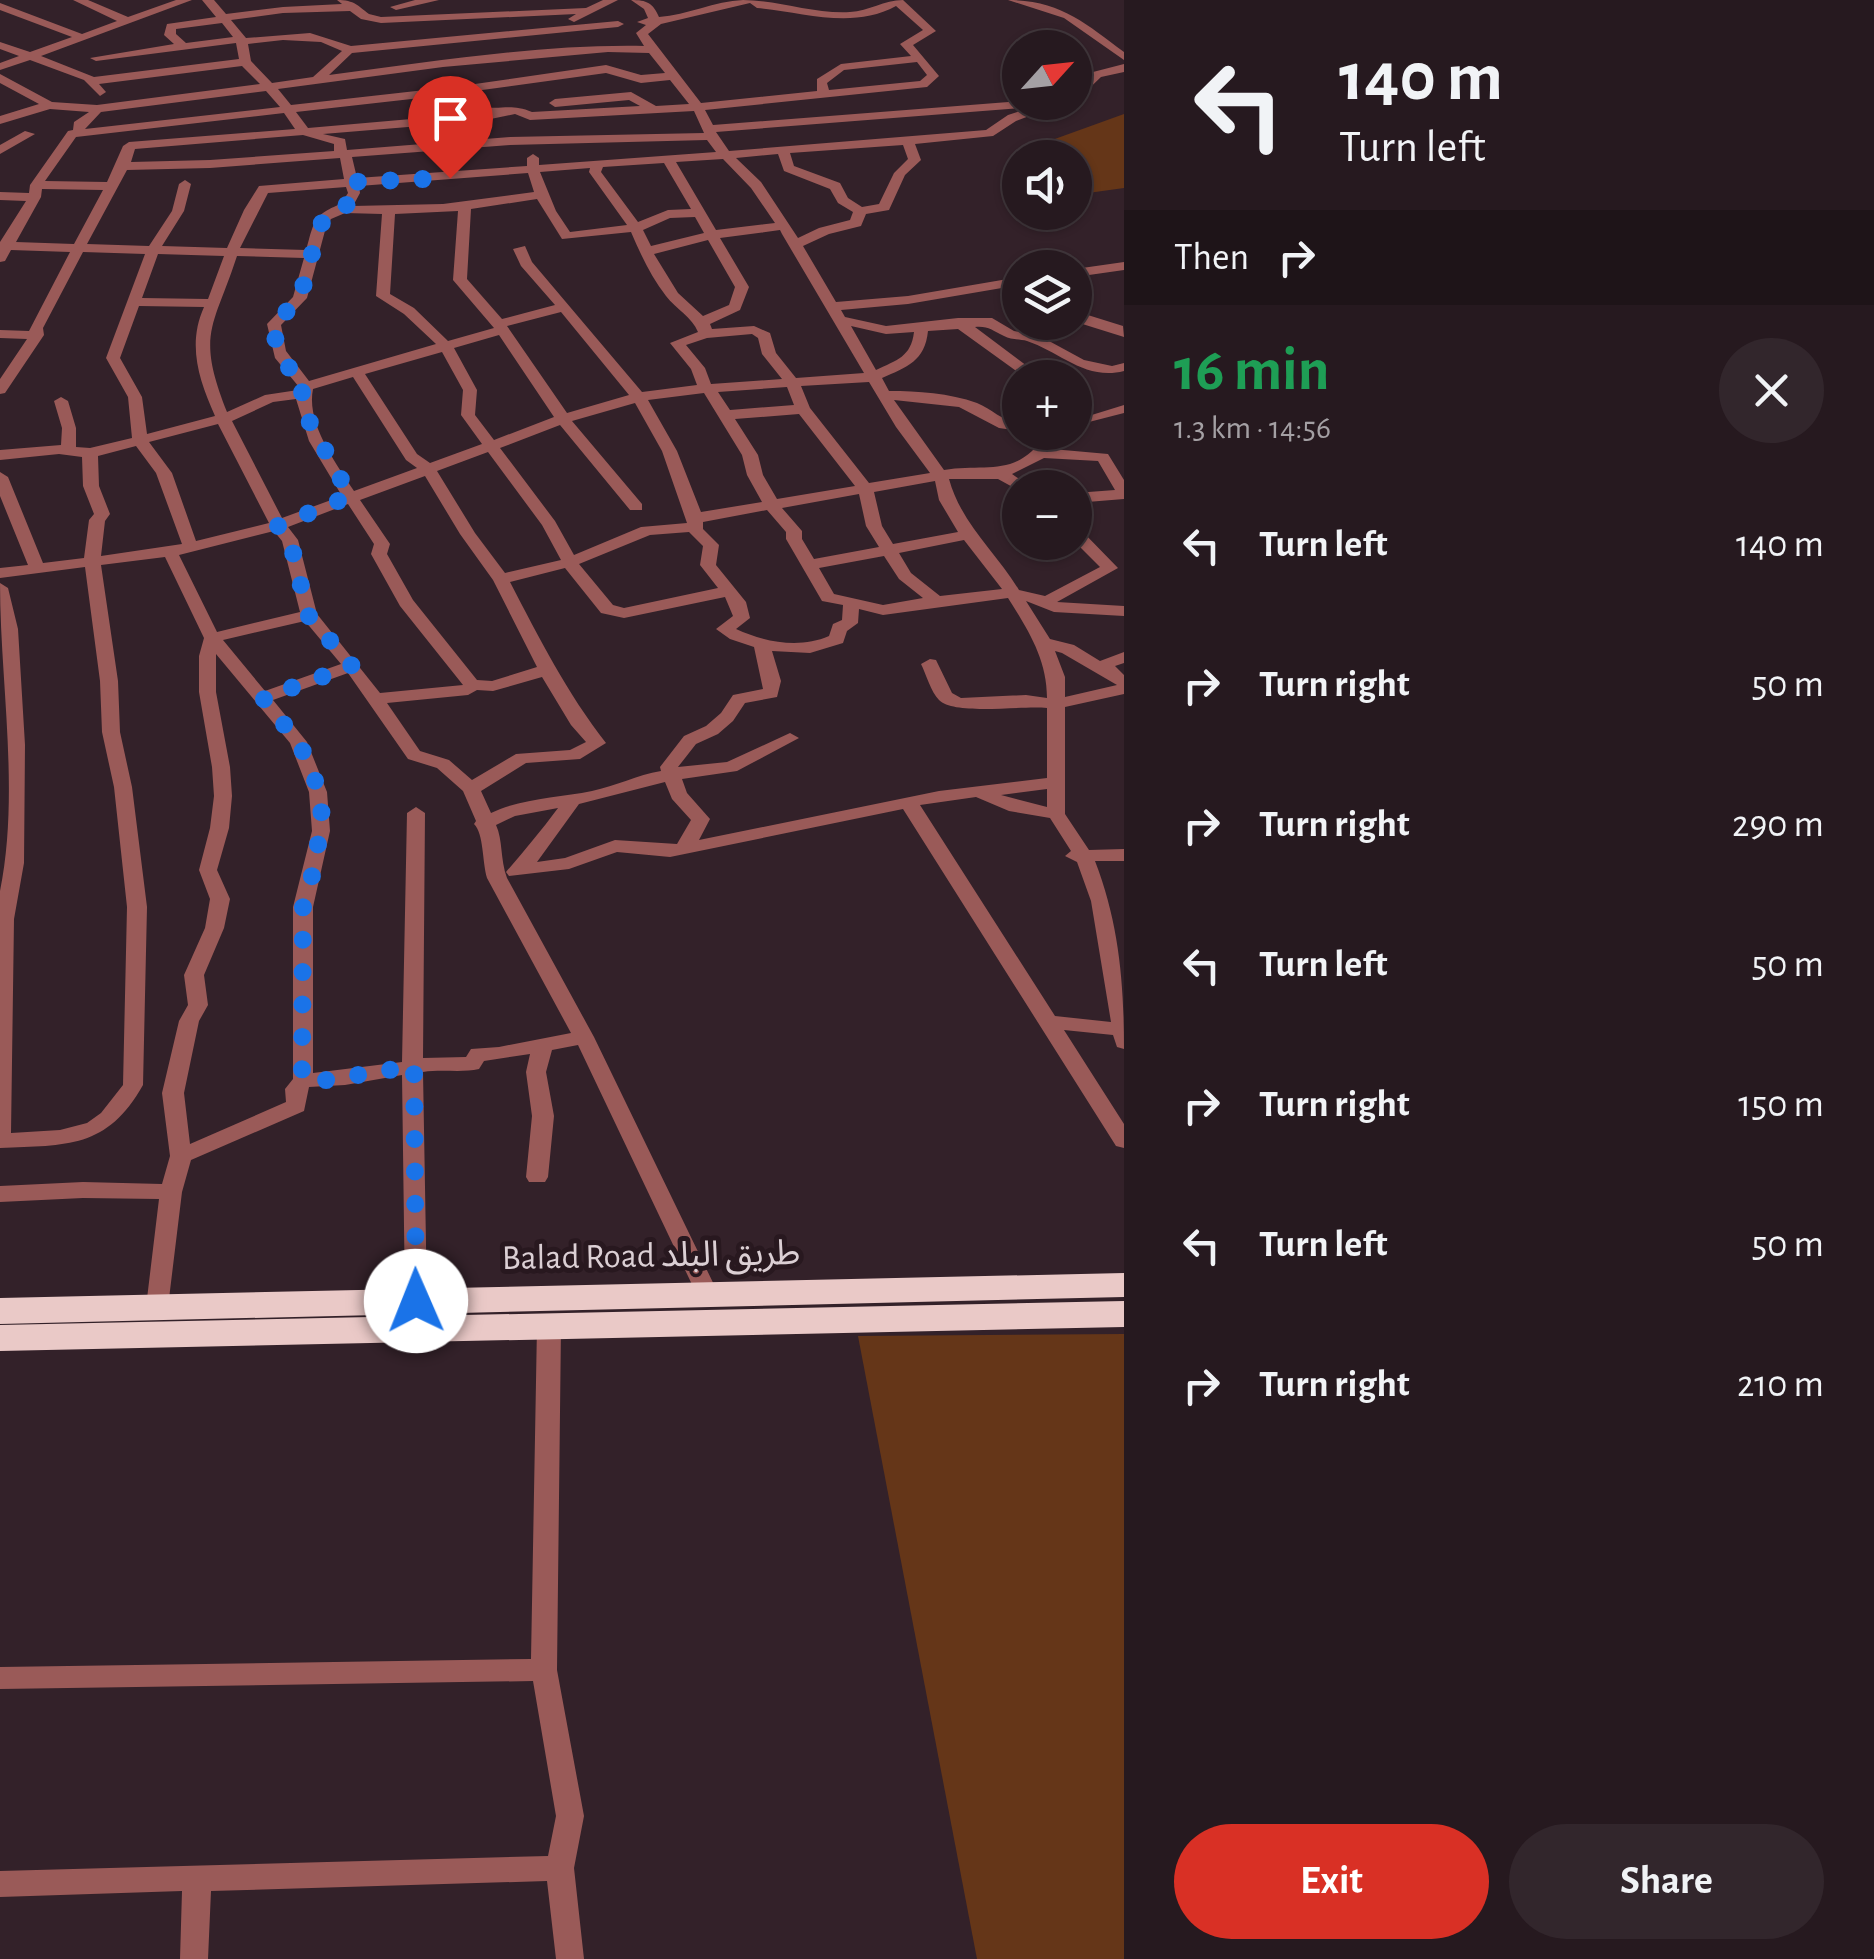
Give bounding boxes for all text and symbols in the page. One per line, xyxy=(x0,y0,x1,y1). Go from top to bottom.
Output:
north arrow xyxy=(1002,30,1092,120)
map controls xyxy=(1002,30,1092,560)
icon: left xyxy=(1174,40,1304,170)
text: 140 m xyxy=(1339,43,1503,113)
pin xyxy=(408,76,493,179)
icon: arrive xyxy=(423,91,478,146)
text: Turn left xyxy=(1339,125,1486,170)
button: sound xyxy=(1002,140,1092,230)
icon: right xyxy=(1269,230,1324,285)
text: Then xyxy=(1174,239,1249,277)
button: layers xyxy=(1002,250,1092,340)
button: close xyxy=(1719,338,1824,443)
text: 16 min xyxy=(1174,341,1329,401)
button: + xyxy=(1002,360,1092,450)
text: 1.3 km · 14:56 xyxy=(1174,412,1331,444)
button: − xyxy=(1002,470,1092,560)
icon: left xyxy=(1174,518,1229,573)
text: Turn left xyxy=(1259,526,1387,564)
text: 140 m xyxy=(1736,526,1824,564)
icon: right xyxy=(1174,658,1229,713)
text: Turn right xyxy=(1259,666,1409,704)
text: 50 m xyxy=(1751,666,1824,704)
icon: right xyxy=(1174,798,1229,853)
text: Turn right xyxy=(1259,806,1409,844)
text: 290 m xyxy=(1732,806,1824,844)
icon: left xyxy=(1174,938,1229,993)
text: Turn left xyxy=(1259,946,1387,984)
text: 50 m xyxy=(1751,946,1824,984)
icon: right xyxy=(1174,1078,1229,1133)
text: Turn right xyxy=(1259,1086,1409,1124)
text: 150 m xyxy=(1738,1086,1824,1124)
icon: left xyxy=(1174,1218,1229,1273)
text: Turn left xyxy=(1259,1226,1387,1264)
text: 50 m xyxy=(1751,1226,1824,1264)
street label: Balad Road طريق البلد xyxy=(501,1236,801,1278)
position arrow xyxy=(364,1249,468,1353)
icon: right xyxy=(1174,1358,1229,1413)
text: Turn right xyxy=(1259,1366,1409,1404)
text: 210 m xyxy=(1737,1366,1824,1404)
button: Exit xyxy=(1174,1824,1489,1939)
button: Share xyxy=(1509,1824,1824,1939)

